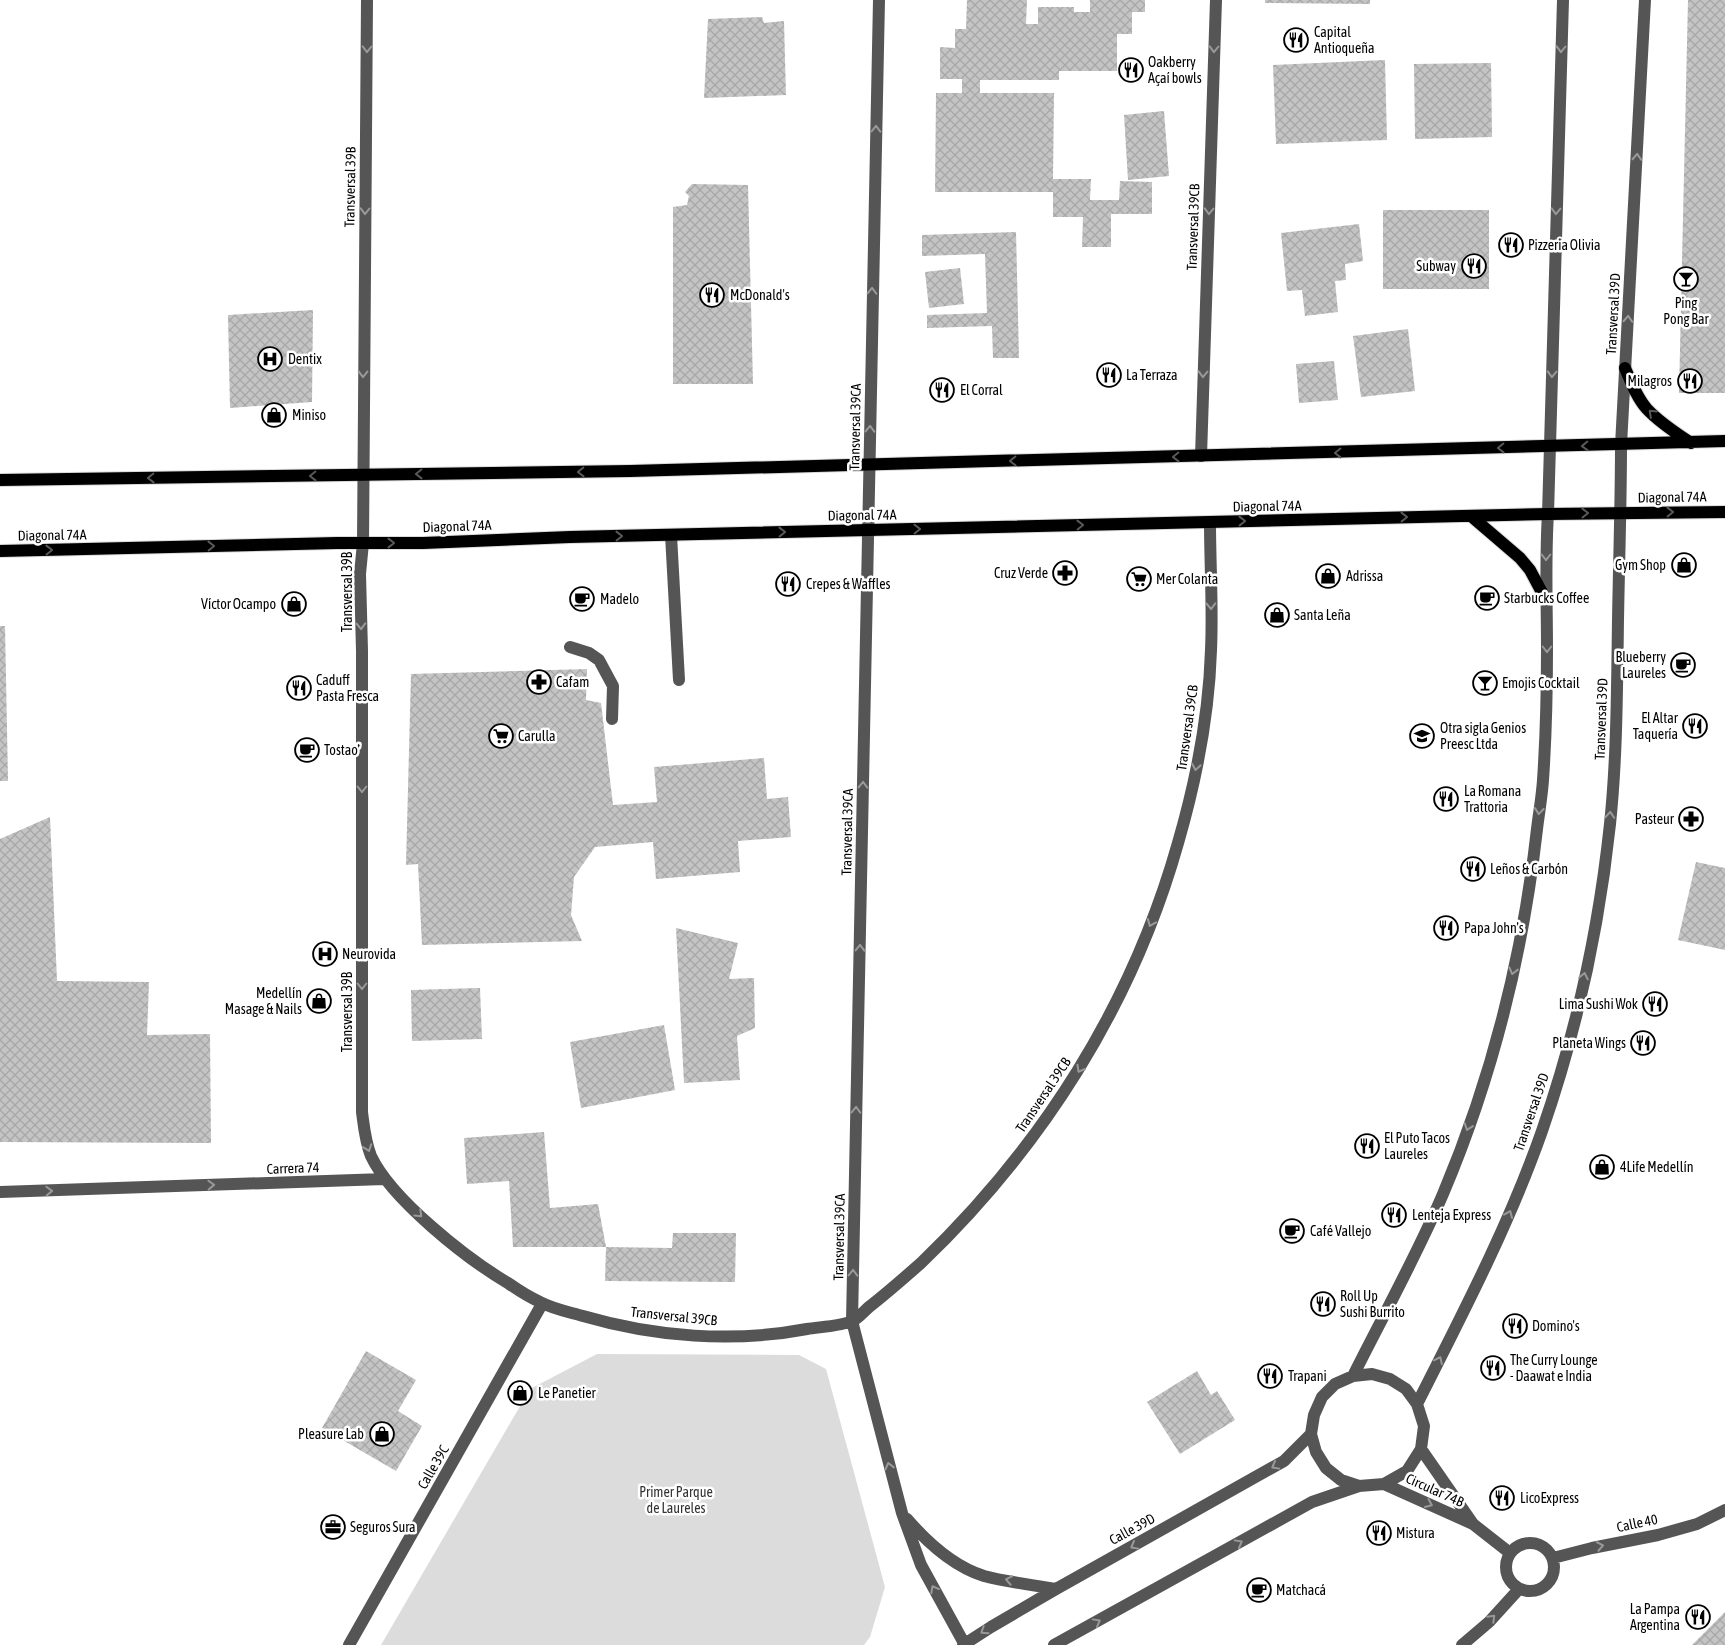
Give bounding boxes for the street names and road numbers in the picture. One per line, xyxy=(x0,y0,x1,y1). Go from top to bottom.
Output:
street label: Transversal 39B xyxy=(341,146,359,227)
street label: Transversal 39CB xyxy=(1183,183,1203,271)
street label: Transversal 39D xyxy=(1603,273,1623,355)
street label: Transversal 39CA xyxy=(846,383,864,471)
street label: Diagonal 74A xyxy=(1637,488,1707,506)
street label: Diagonal 74A xyxy=(1232,497,1302,515)
street label: Diagonal 74A xyxy=(827,506,897,524)
street label: Diagonal 74A xyxy=(422,517,492,535)
street label: Diagonal 74A xyxy=(17,526,87,544)
street label: Transversal 39B xyxy=(339,551,355,632)
street label: Transversal 39D xyxy=(1592,678,1610,760)
street label: Transversal 39CB xyxy=(1173,684,1201,772)
street label: Transversal 39CA xyxy=(838,788,856,876)
street label: Transversal 39B xyxy=(339,971,355,1052)
street label: Transversal 39CB xyxy=(1012,1054,1074,1135)
street label: Transversal 39D xyxy=(1510,1071,1552,1153)
street label: Carrera 74 xyxy=(266,1159,320,1177)
street label: Transversal 39CA xyxy=(830,1193,848,1281)
street label: Transversal 39CB xyxy=(630,1304,718,1329)
street label: Calle 39C xyxy=(414,1442,452,1492)
street label: Circular 74B xyxy=(1404,1470,1467,1510)
street label: Calle 39D xyxy=(1107,1510,1158,1548)
street label: Calle 40 xyxy=(1615,1511,1659,1535)

